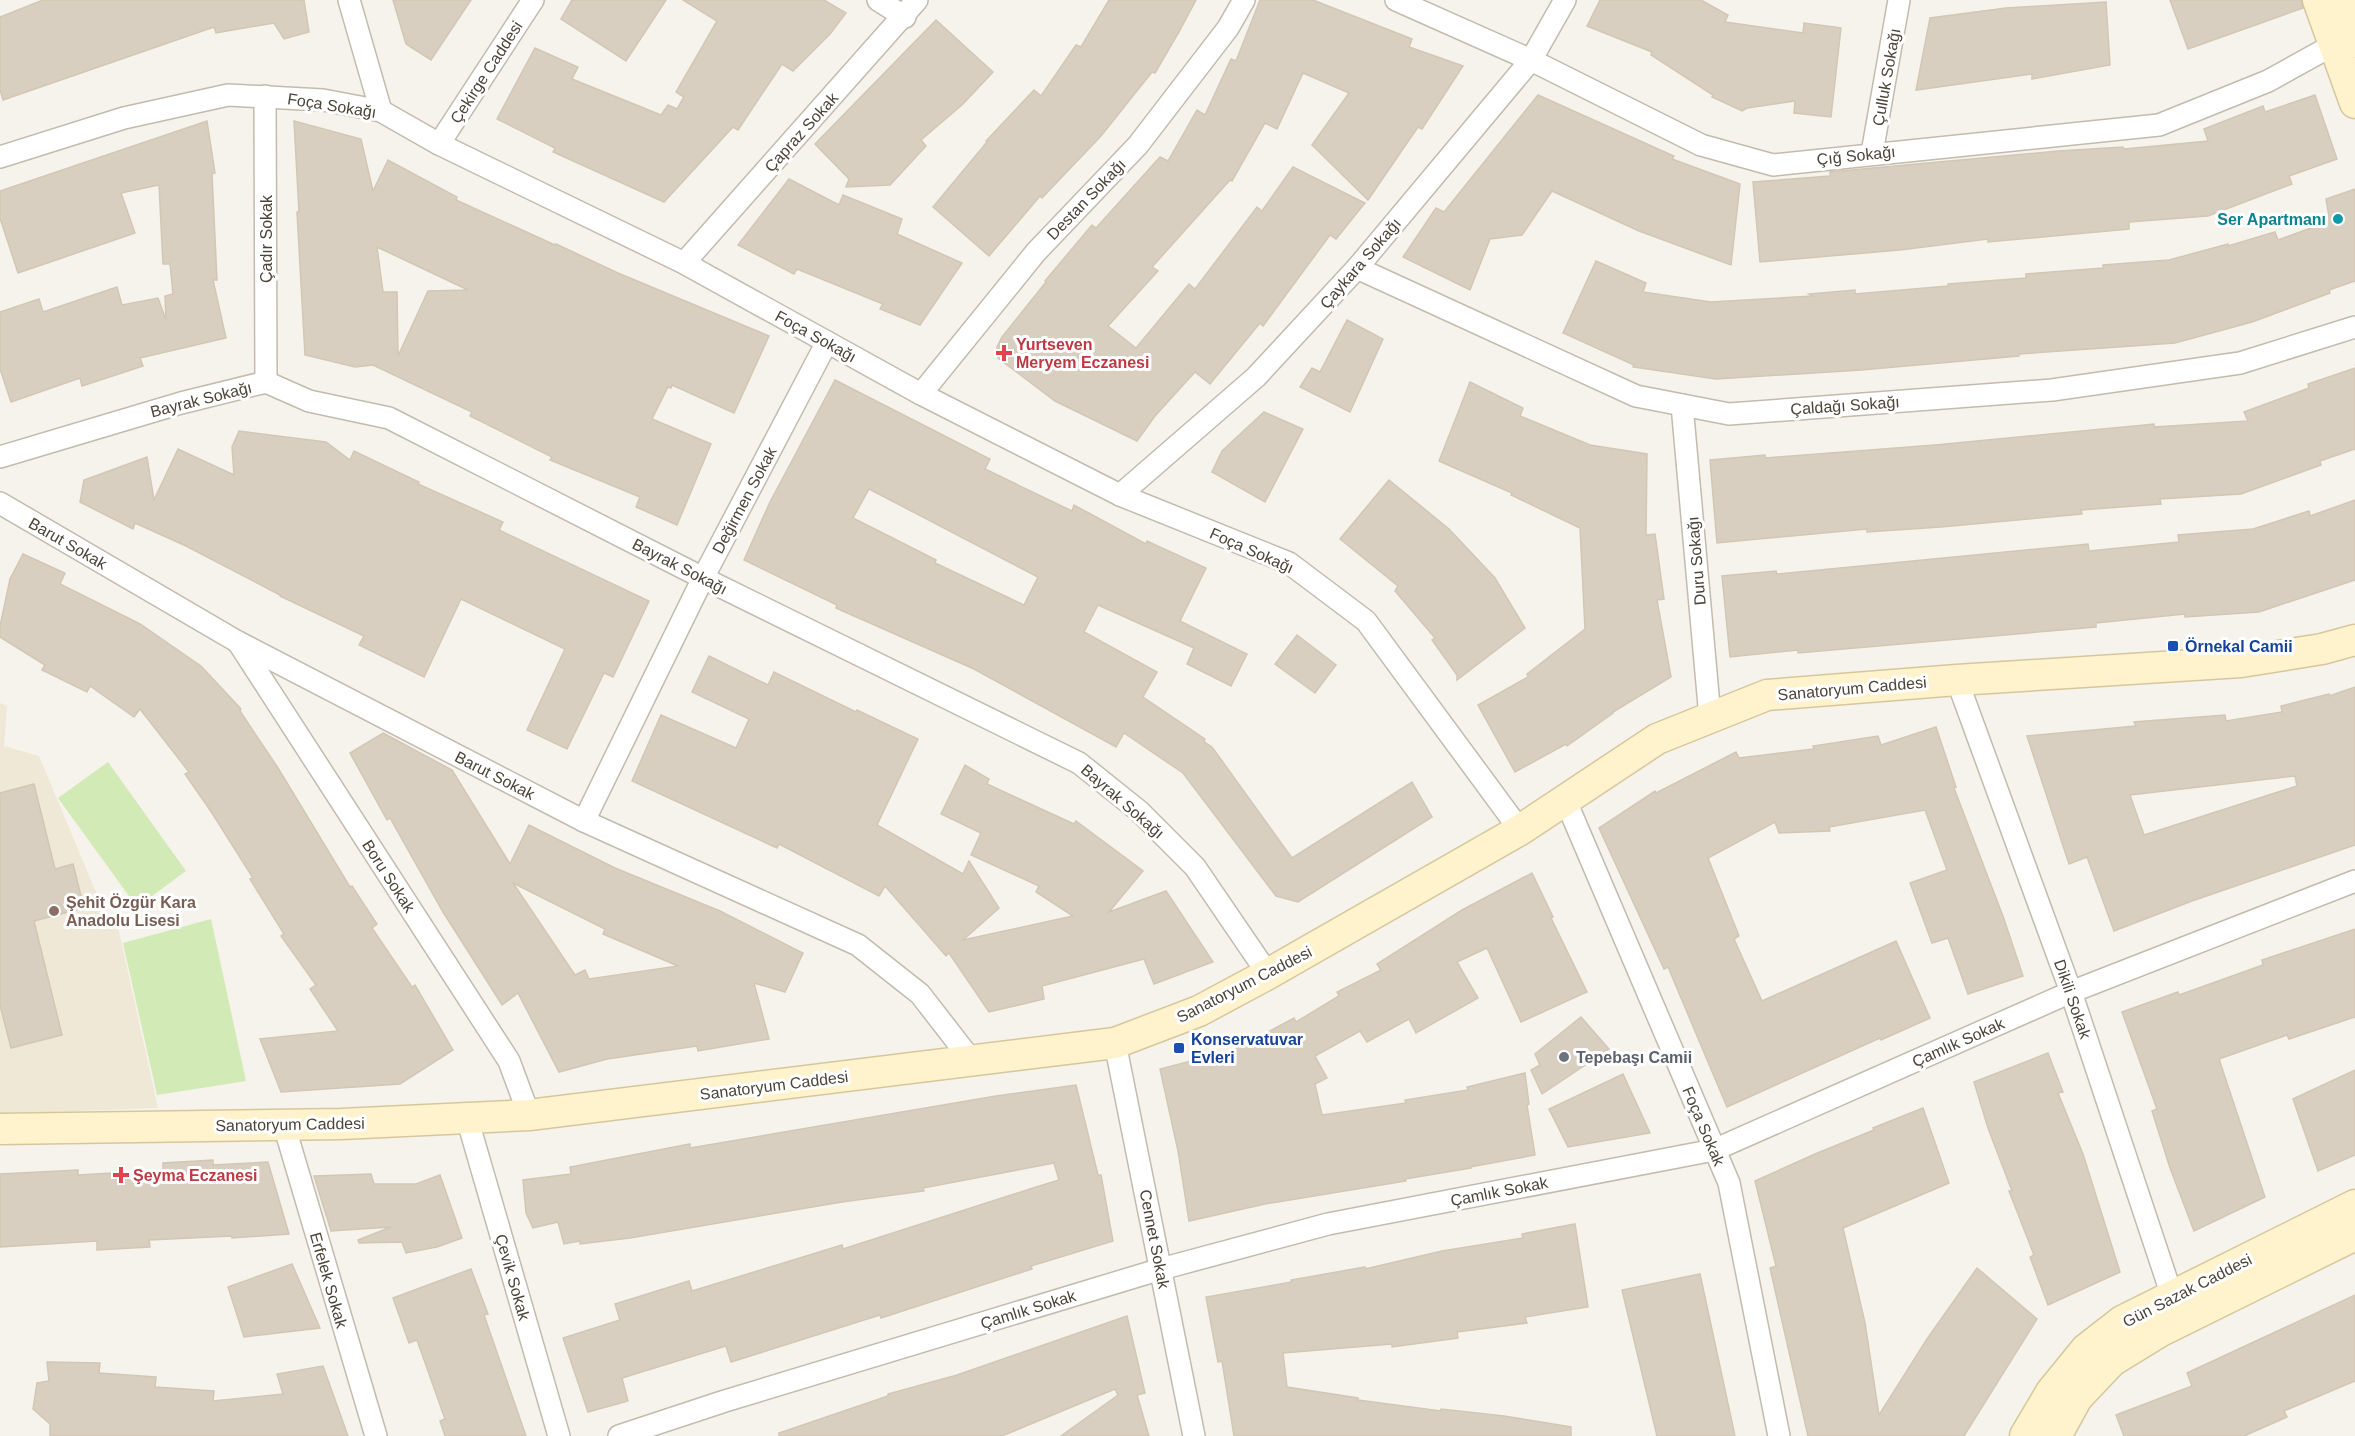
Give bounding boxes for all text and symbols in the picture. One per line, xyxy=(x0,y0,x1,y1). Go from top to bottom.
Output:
street label: Çekirge Caddesi xyxy=(447,18,526,127)
street label: Çulluk Sokağı xyxy=(1870,27,1903,127)
street label: Çapraz Sokak xyxy=(761,89,842,175)
street label: Foça Sokağı xyxy=(286,90,378,121)
street label: Çığ Sokağı xyxy=(1816,143,1896,168)
street label: Destan Sokağı xyxy=(1044,156,1129,243)
street label: Çadır Sokak xyxy=(258,194,275,283)
place label: Ser Apartmanı xyxy=(2217,211,2326,228)
marker: Ser Apartmanı xyxy=(2331,212,2345,226)
street label: Çaykara Sokağı xyxy=(1317,215,1404,312)
street label: Foça Sokağı xyxy=(772,307,859,366)
place label: Yurtseven Meryem Eczanesi xyxy=(1016,336,1149,371)
marker: Yurtseven Meryem Eczanesi xyxy=(997,346,1011,360)
street label: Bayrak Sokağı xyxy=(149,379,254,420)
street label: Çaldağı Sokağı xyxy=(1790,393,1900,418)
street label: Değirmen Sokak xyxy=(709,443,780,556)
street label: Barut Sokak xyxy=(26,514,111,573)
street label: Duru Sokağı xyxy=(1684,516,1709,606)
street label: Foça Sokağı xyxy=(1207,524,1296,576)
street label: Bayrak Sokağı xyxy=(630,535,730,598)
place label: Örnekal Camii xyxy=(2185,637,2293,655)
marker: Örnekal Camii xyxy=(2166,639,2180,653)
street label: Sanatoryum Caddesi xyxy=(1777,674,1927,703)
street label: Barut Sokak xyxy=(452,748,538,803)
street label: Bayrak Sokağı xyxy=(1078,761,1168,842)
street label: Boru Sokak xyxy=(359,837,419,916)
place label: Şehit Özgür Kara Anadolu Lisesi xyxy=(66,893,196,929)
marker: Şehit Özgür Kara Anadolu Lisesi xyxy=(47,904,61,918)
street label: Sanatoryum Caddesi xyxy=(1174,943,1315,1026)
street label: Dikili Sokak xyxy=(2051,957,2094,1042)
street label: Çamlık Sokak xyxy=(1910,1014,2008,1070)
place label: Konservatuvar Evleri xyxy=(1191,1031,1303,1066)
marker: Konservatuvar Evleri xyxy=(1172,1041,1186,1055)
place label: Tepebaşı Camii xyxy=(1576,1049,1692,1066)
marker: Tepebaşı Camii xyxy=(1557,1050,1571,1064)
street label: Sanatoryum Caddesi xyxy=(699,1068,849,1103)
street label: Foça Sokak xyxy=(1679,1084,1728,1169)
street label: Sanatoryum Caddesi xyxy=(215,1115,365,1134)
place label: Şeyma Eczanesi xyxy=(133,1167,258,1184)
marker: Şeyma Eczanesi xyxy=(114,1168,128,1182)
street label: Çamlık Sokak xyxy=(1449,1174,1550,1209)
street label: Cennet Sokak xyxy=(1137,1188,1173,1291)
street label: Erfelek Sokak xyxy=(307,1230,351,1331)
street label: Çevik Sokak xyxy=(492,1232,533,1323)
street label: Gün Sazak Caddesi xyxy=(2120,1251,2254,1330)
street label: Çamlık Sokak xyxy=(978,1287,1079,1332)

